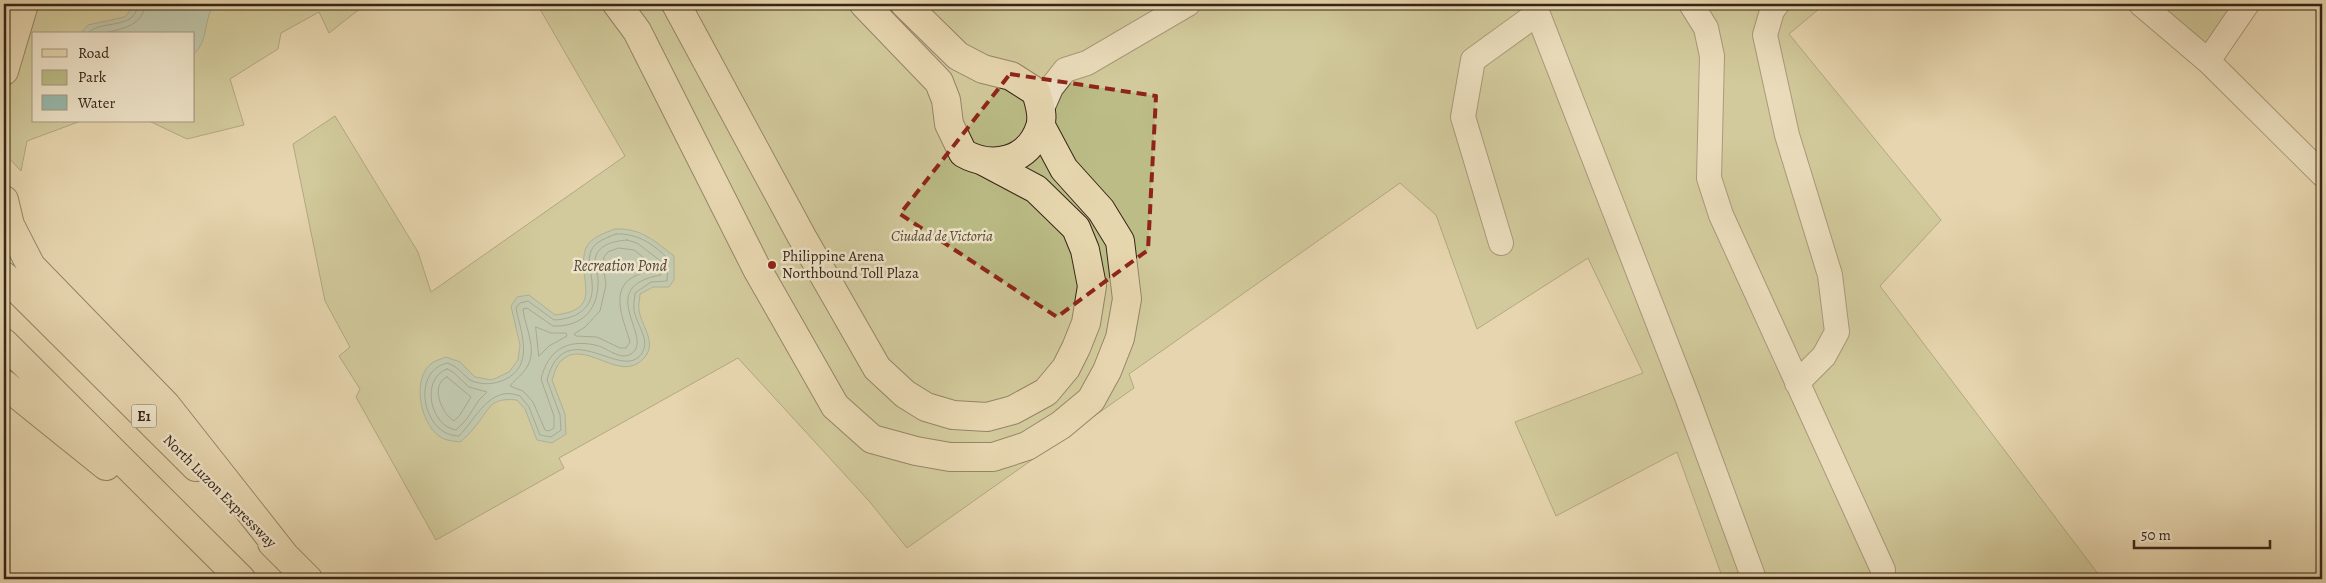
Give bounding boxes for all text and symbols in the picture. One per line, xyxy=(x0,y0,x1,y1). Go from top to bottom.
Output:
legend xyxy=(32,32,195,122)
text: Road xyxy=(78,43,110,63)
text: Park xyxy=(78,67,107,87)
text: Water xyxy=(77,93,115,113)
park label: Ciudad de Victoria xyxy=(891,226,993,246)
place label: Philippine Arena Northbound Toll Plaza xyxy=(782,246,919,283)
water label: Recreation Pond xyxy=(573,255,668,277)
marker: Philippine Arena Northbound Toll Plaza xyxy=(766,259,778,271)
road number: E1 xyxy=(132,404,156,428)
street label: North Luzon Expressway xyxy=(159,430,281,552)
scale bar xyxy=(2134,518,2270,550)
text: 50 m xyxy=(2141,525,2171,545)

